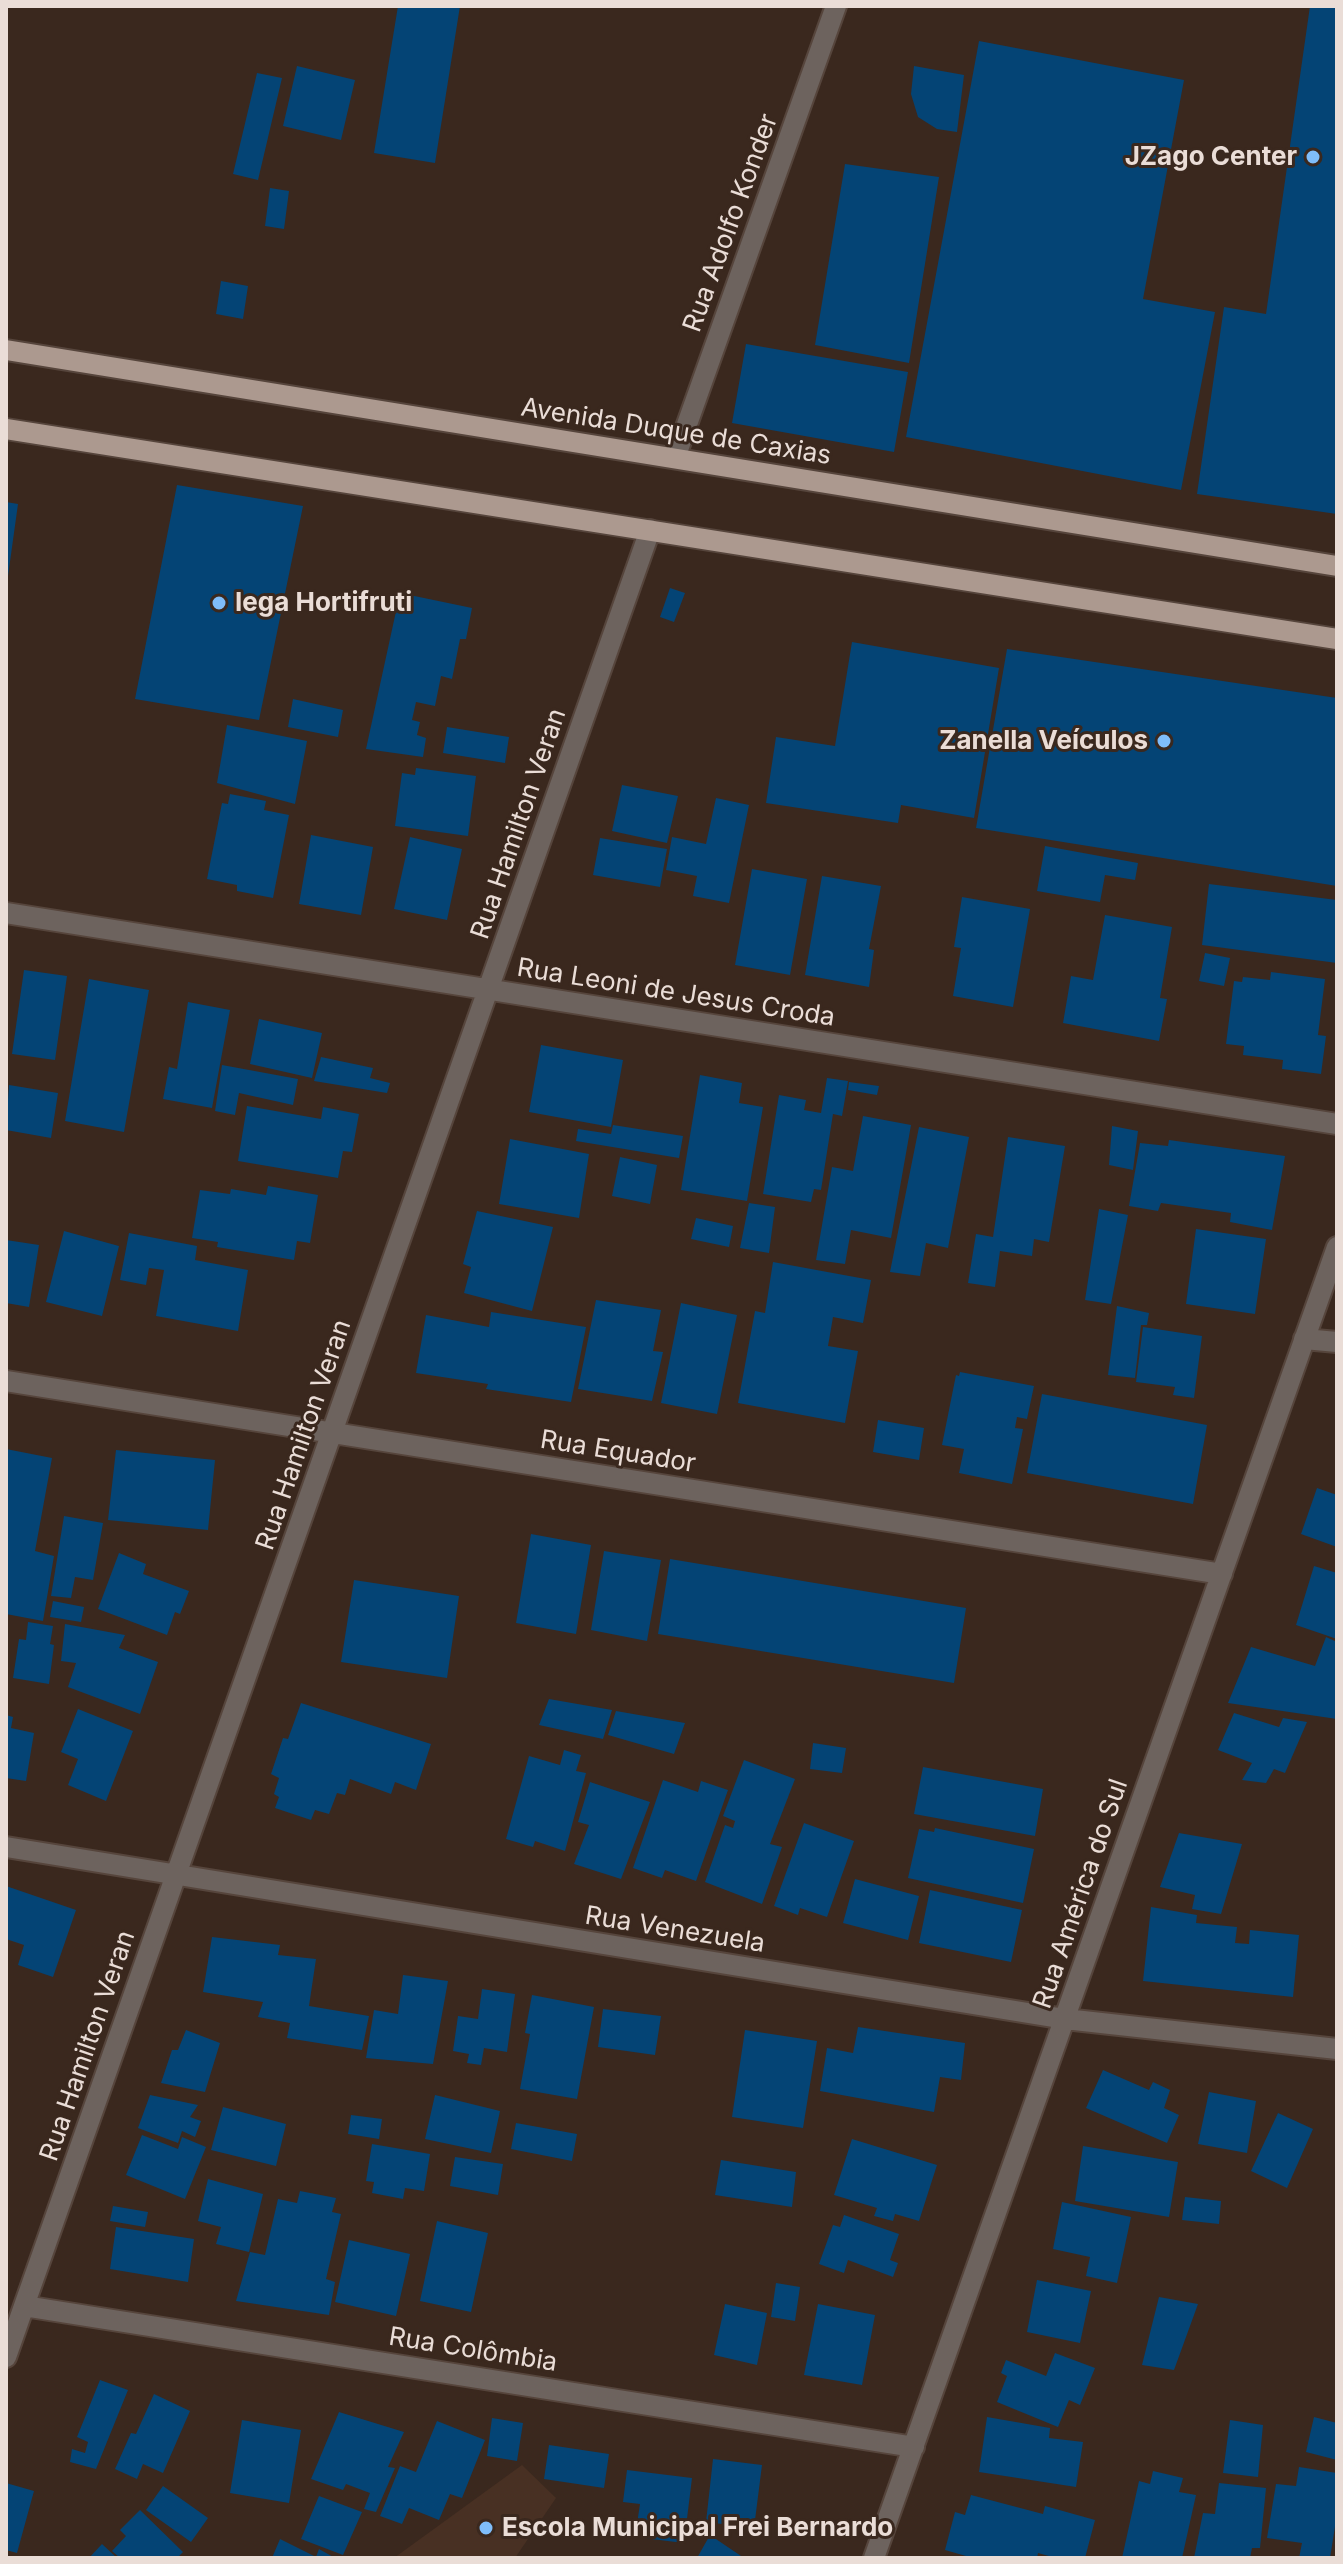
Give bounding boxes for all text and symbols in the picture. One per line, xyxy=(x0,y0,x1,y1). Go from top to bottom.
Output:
street label: Rua Adolfo Konder xyxy=(677,110,785,336)
place label: JZago Center xyxy=(1125,141,1297,173)
marker: JZago Center xyxy=(1304,148,1322,166)
street label: Avenida Duque de Caxias xyxy=(519,392,833,472)
place label: Iega Hortifruti xyxy=(235,587,412,619)
marker: Iega Hortifruti xyxy=(210,594,228,612)
street label: Rua Hamilton Veran xyxy=(465,705,573,943)
place label: Zanella Veículos xyxy=(939,725,1148,757)
marker: Zanella Veículos xyxy=(1155,732,1173,750)
street label: Rua Leoni de Jesus Croda xyxy=(515,952,837,1034)
street label: Rua Hamilton Veran xyxy=(250,1316,358,1554)
street label: Rua Equador xyxy=(538,1424,698,1480)
street label: Rua América do Sul xyxy=(1027,1775,1135,2013)
street label: Rua Venezuela xyxy=(583,1900,767,1960)
street label: Rua Hamilton Veran xyxy=(34,1927,142,2165)
street label: Rua Colômbia xyxy=(387,2321,559,2379)
place label: Escola Municipal Frei Bernardo xyxy=(502,2512,893,2544)
marker: Escola Municipal Frei Bernardo xyxy=(477,2519,495,2537)

